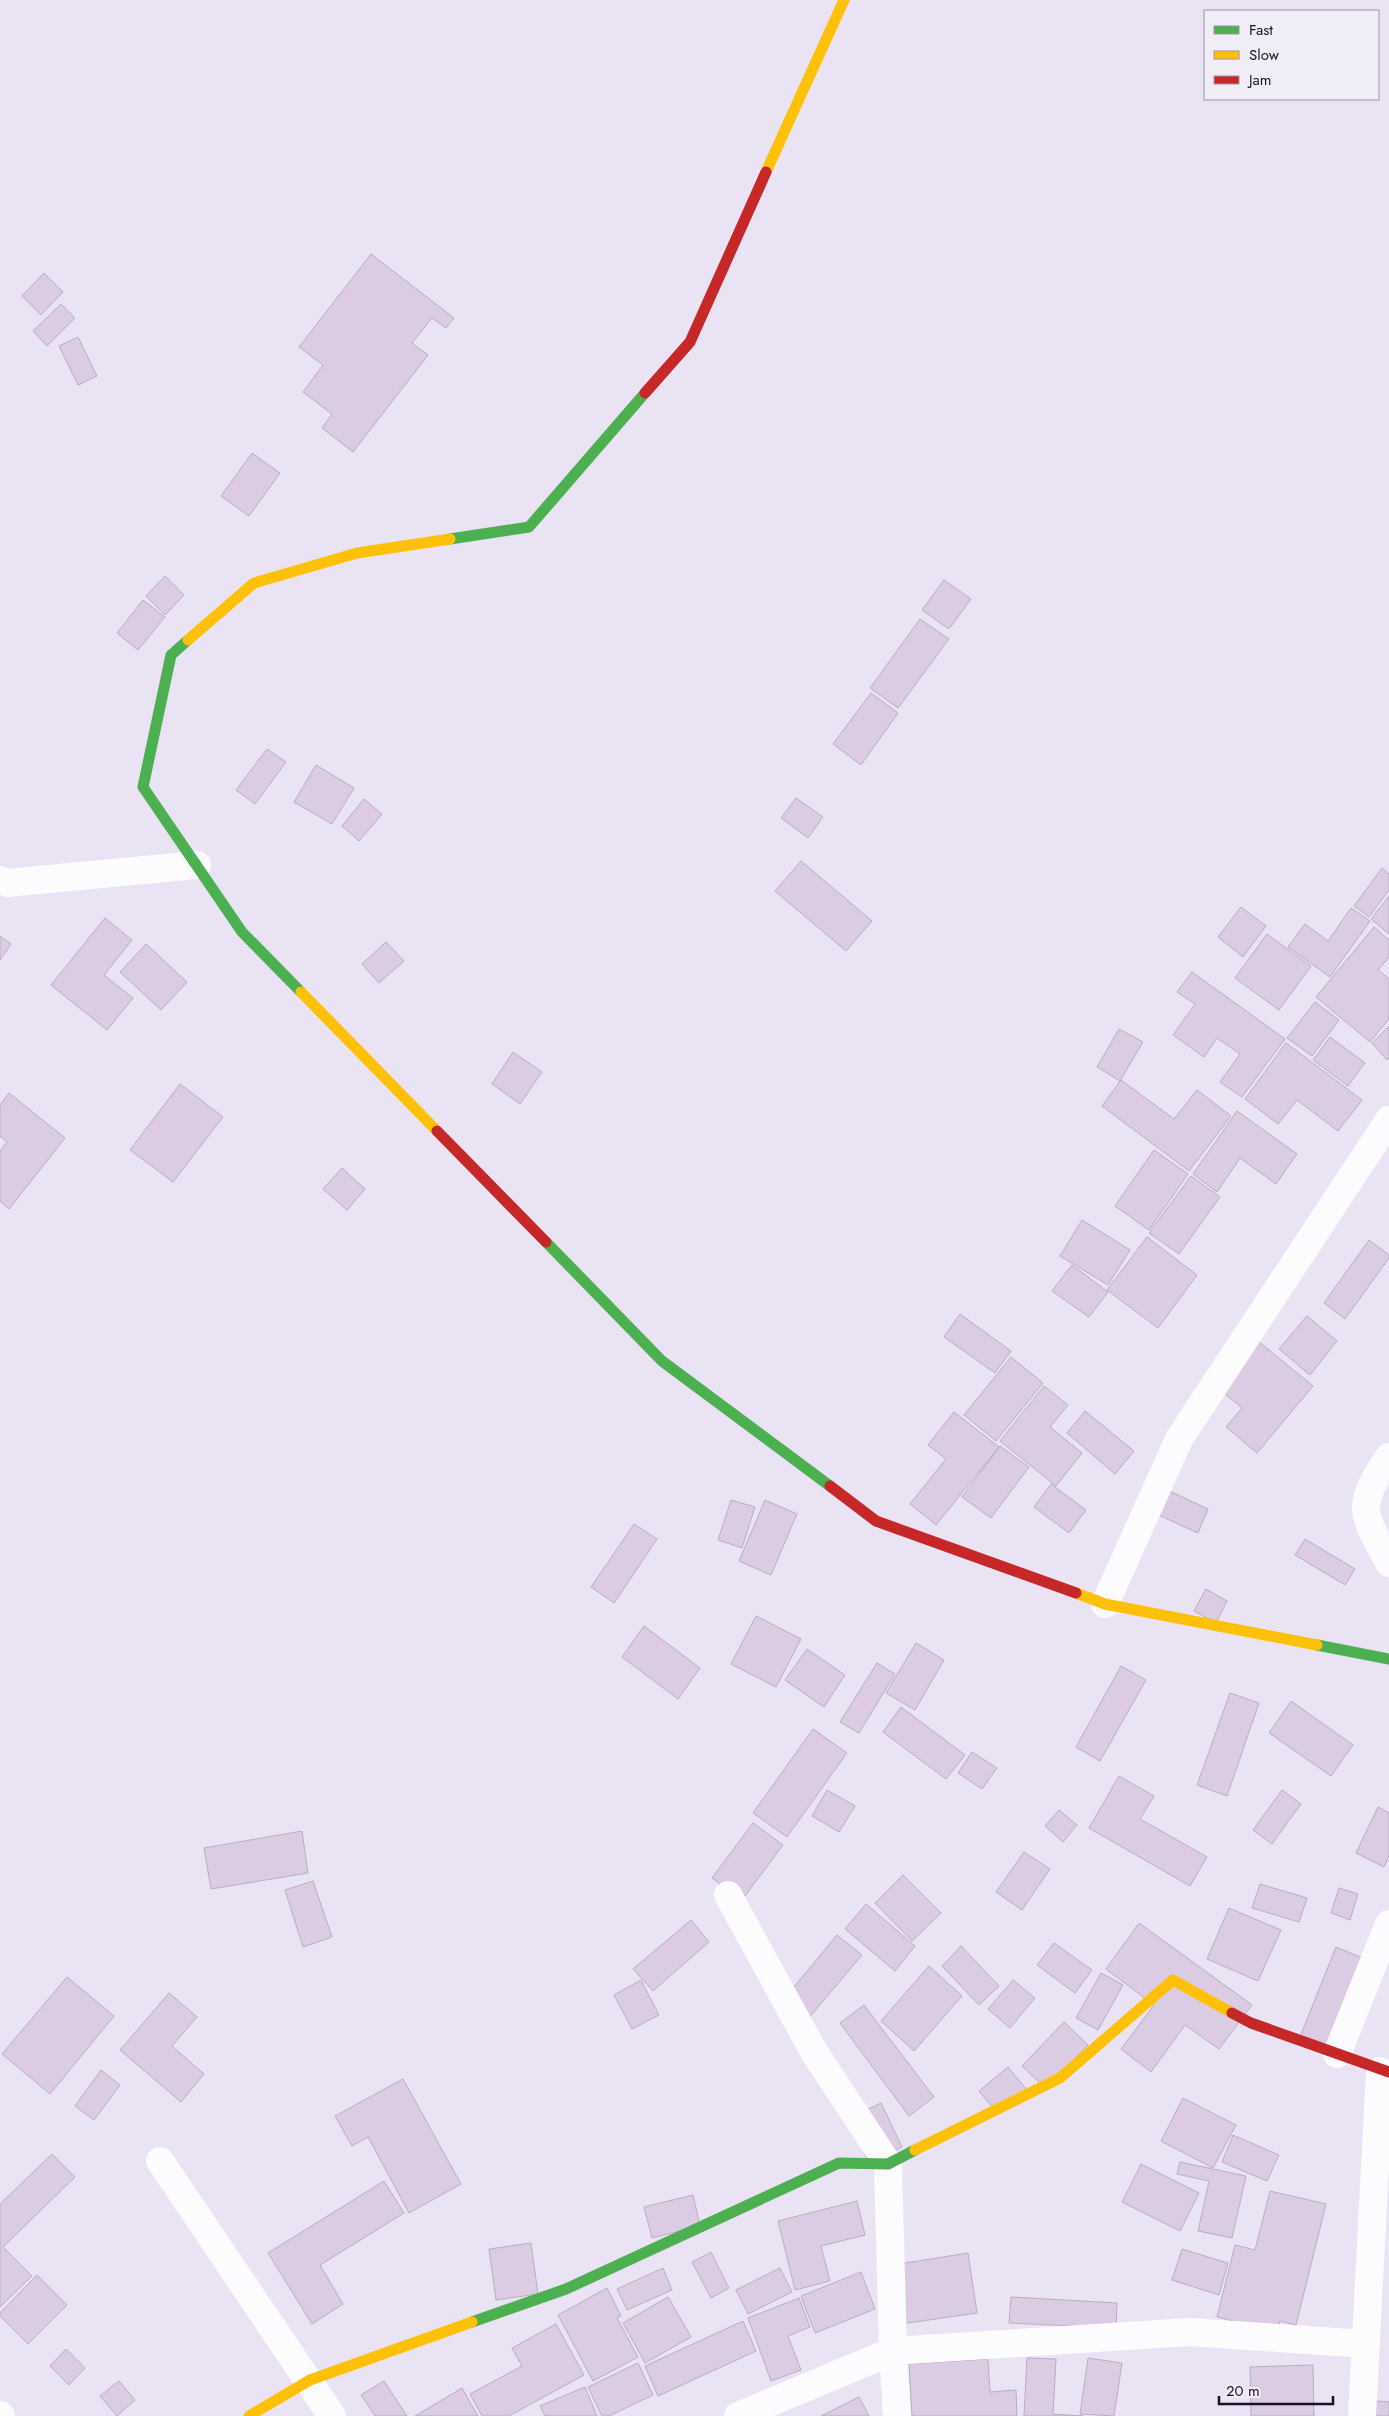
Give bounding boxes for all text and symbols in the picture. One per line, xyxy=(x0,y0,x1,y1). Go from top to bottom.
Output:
legend xyxy=(1204,10,1379,100)
text: Fast xyxy=(1249,19,1273,41)
text: Slow xyxy=(1249,44,1280,66)
text: Jam xyxy=(1247,69,1272,91)
scale bar xyxy=(1219,2374,1333,2406)
text: 20 m xyxy=(1226,2380,1260,2402)

